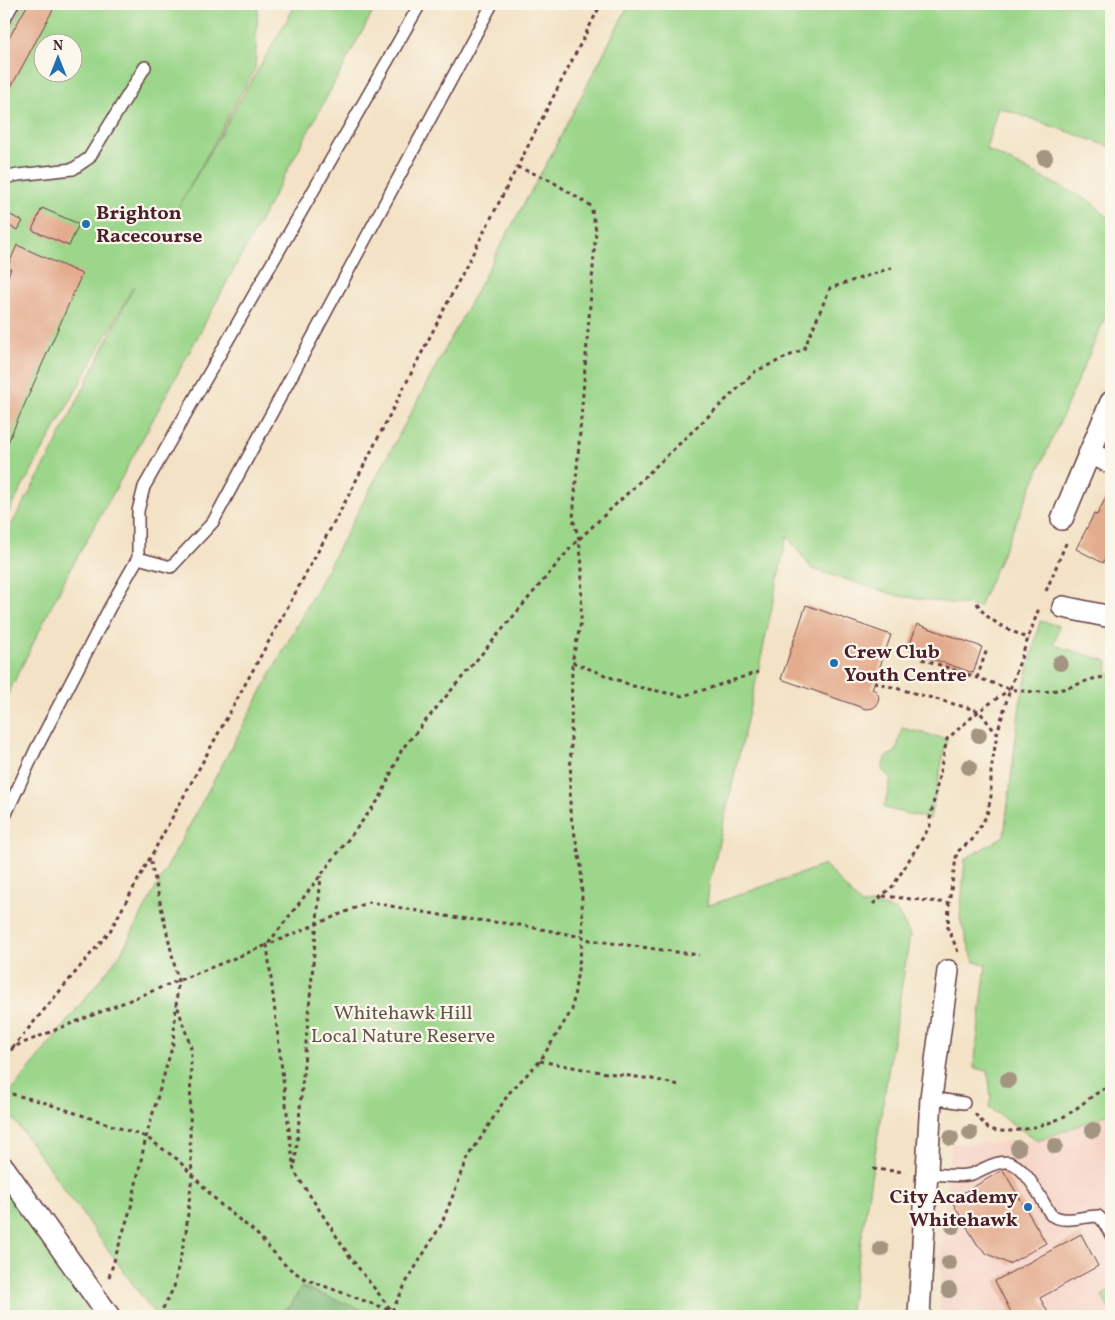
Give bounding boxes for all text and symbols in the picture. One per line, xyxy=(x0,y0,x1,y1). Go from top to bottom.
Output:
north arrow xyxy=(32,32,82,82)
text: N xyxy=(53,37,63,56)
place label: Brighton Racecourse xyxy=(96,200,202,251)
marker: Brighton Racecourse xyxy=(80,218,92,230)
place label: Crew Club Youth Centre xyxy=(844,639,967,690)
marker: Crew Club Youth Centre xyxy=(828,657,840,669)
park label: Whitehawk Hill Local Nature Reserve xyxy=(311,1000,495,1051)
place label: City Academy Whitehawk xyxy=(890,1184,1018,1235)
marker: City Academy Whitehawk xyxy=(1022,1201,1034,1213)

